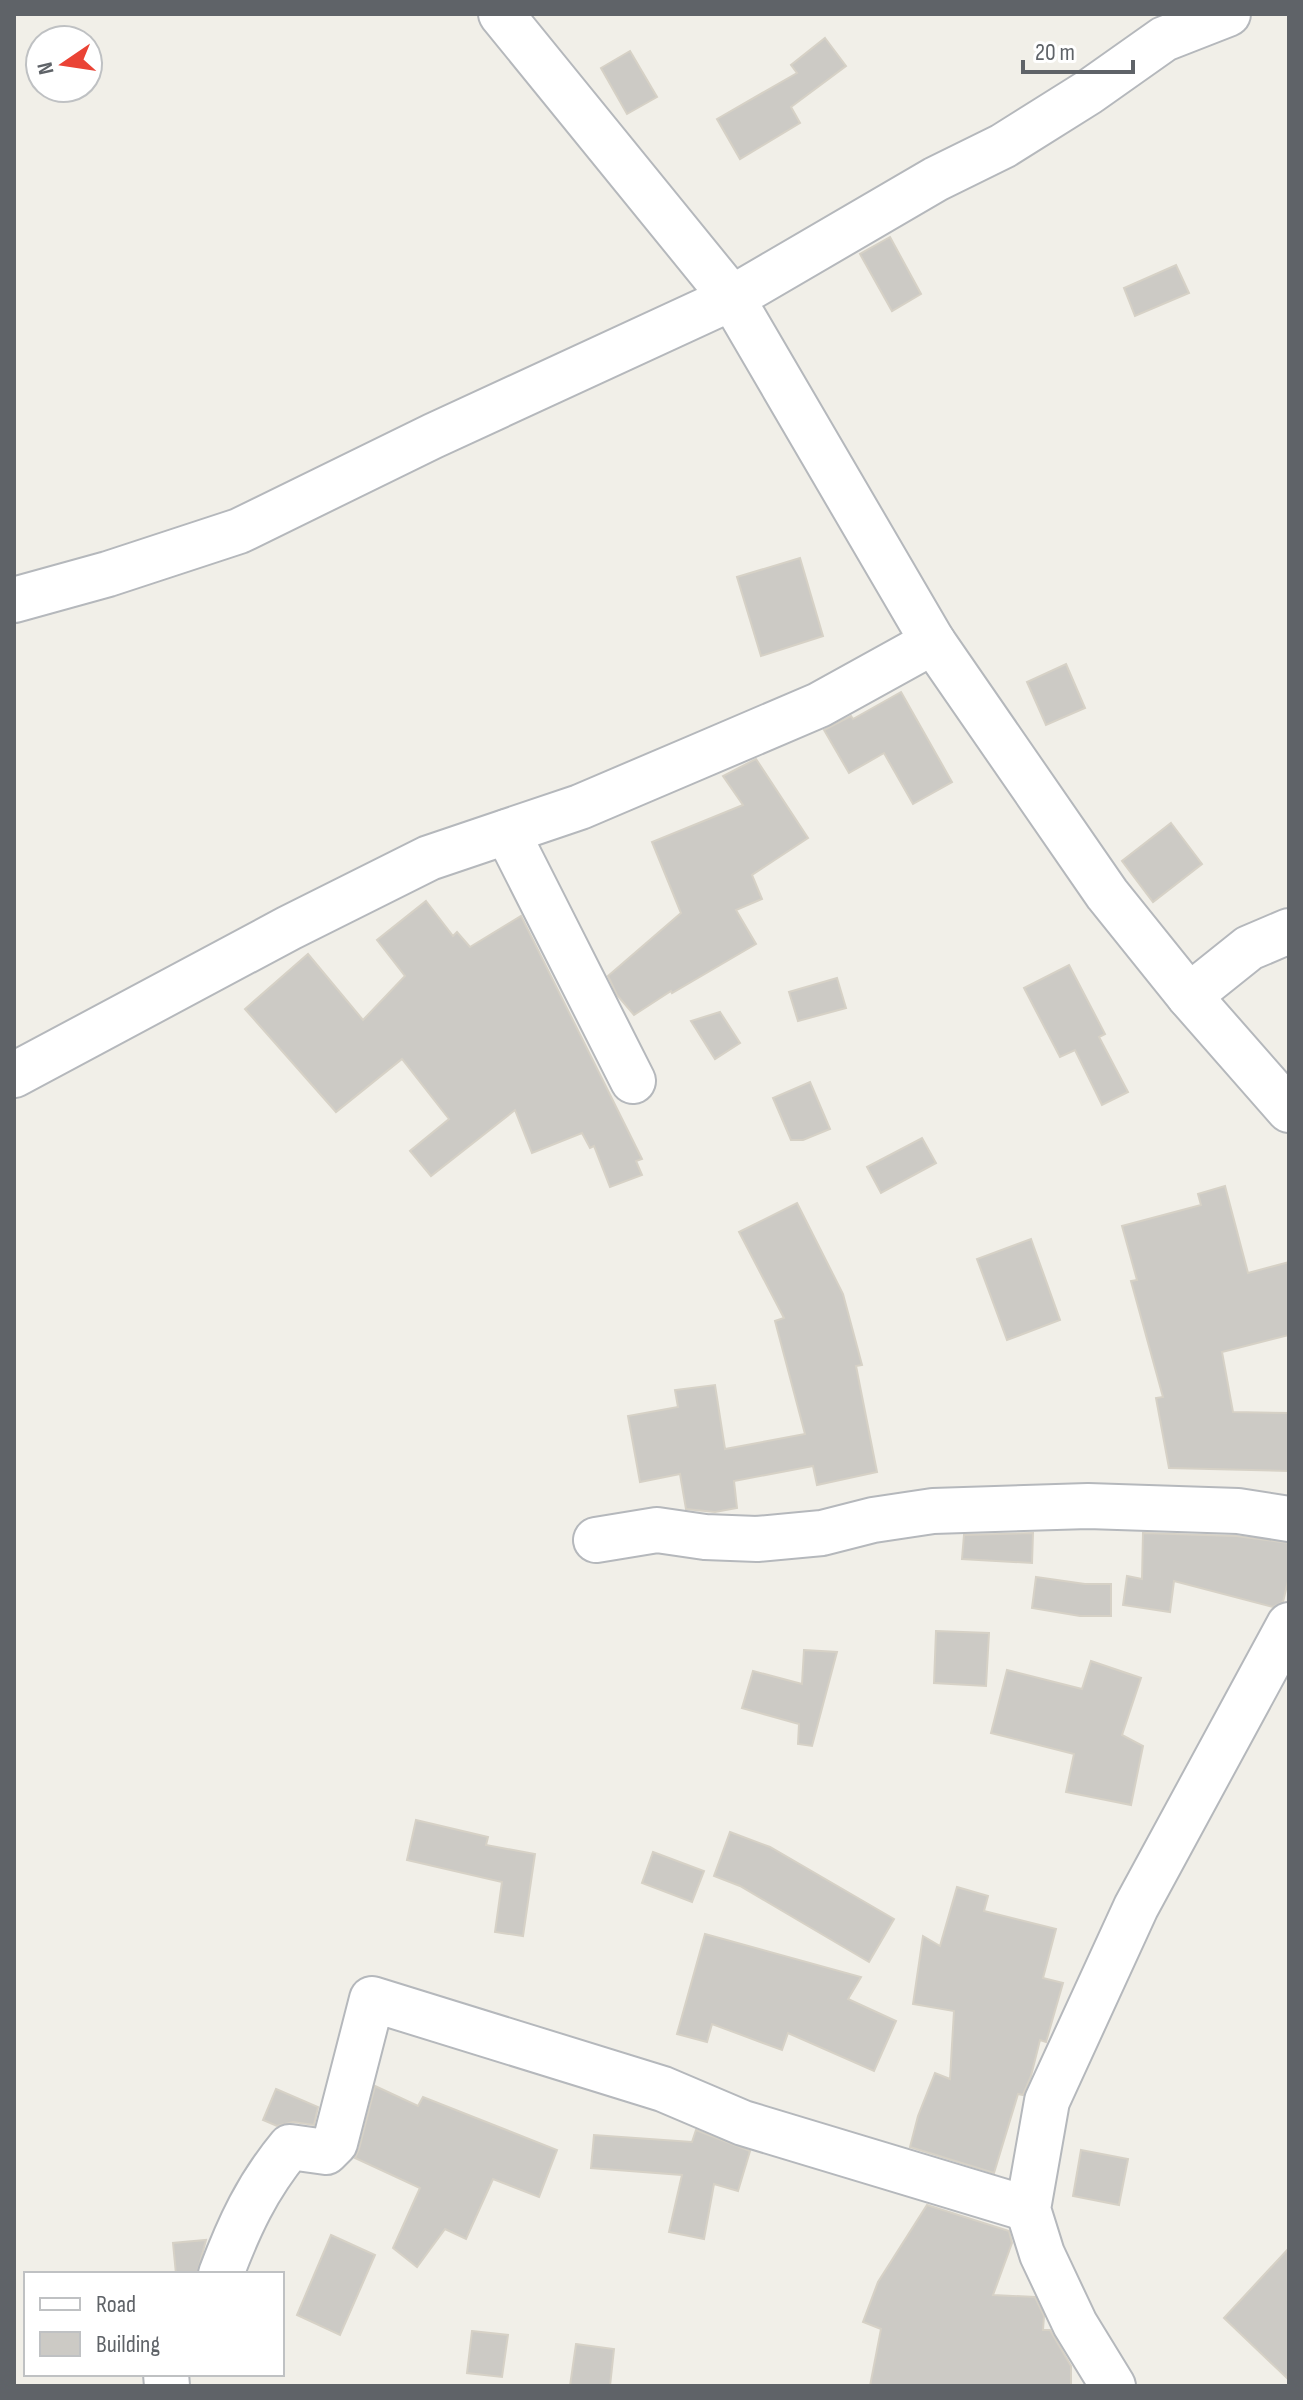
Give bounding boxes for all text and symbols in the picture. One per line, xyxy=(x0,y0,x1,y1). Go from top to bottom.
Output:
north arrow xyxy=(24,24,104,104)
scale bar xyxy=(1023,24,1133,74)
text: 20 m xyxy=(1035,38,1075,67)
text: N xyxy=(31,59,60,77)
legend xyxy=(24,2272,284,2376)
text: Road xyxy=(96,2290,136,2319)
text: Building xyxy=(96,2330,160,2359)

